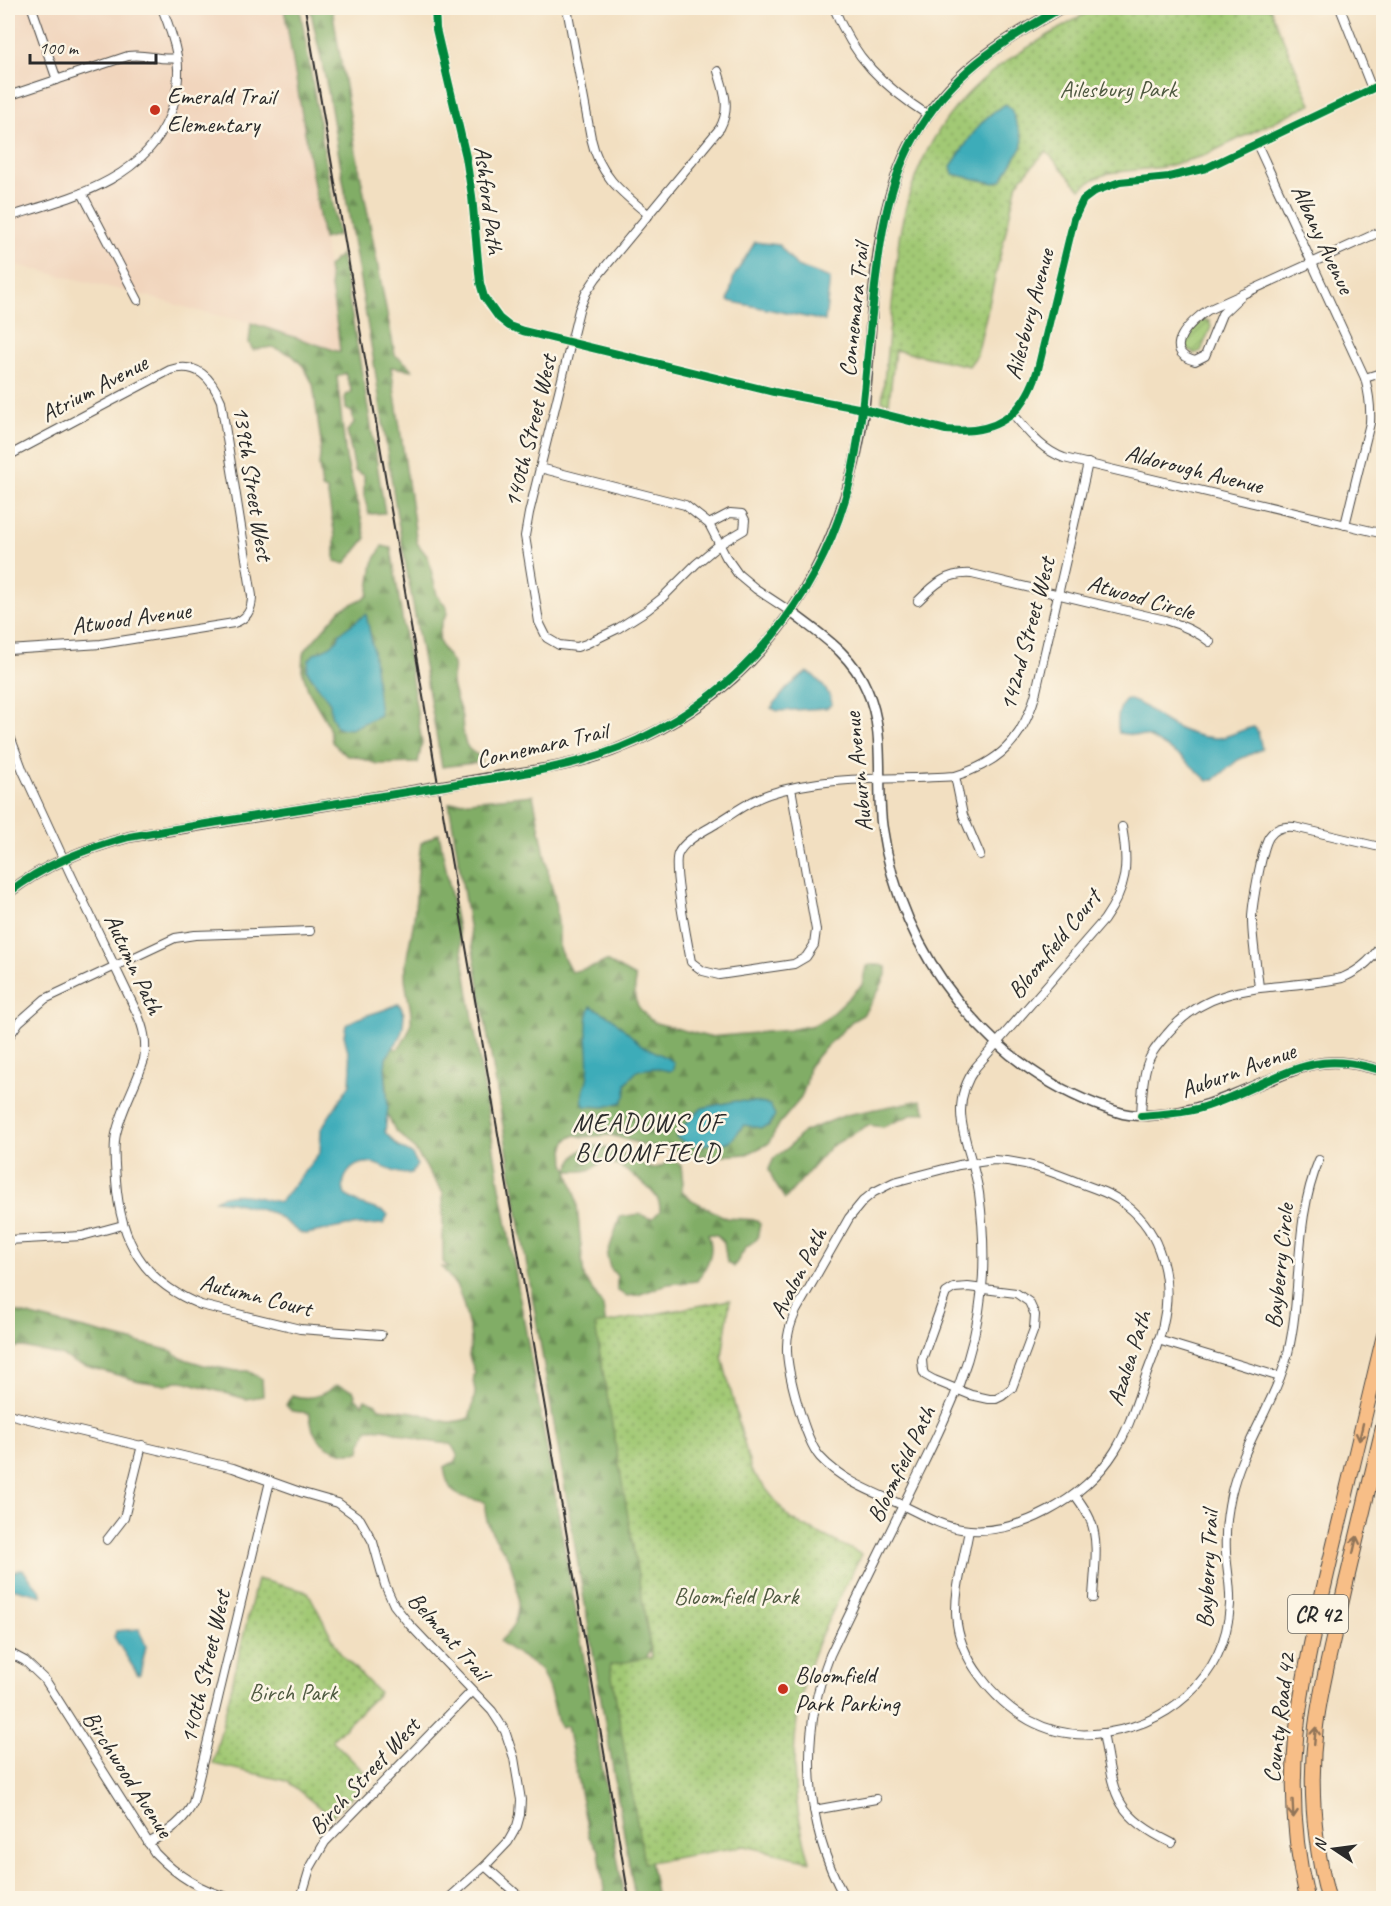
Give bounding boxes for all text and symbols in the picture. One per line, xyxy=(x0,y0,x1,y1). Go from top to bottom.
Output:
scale bar xyxy=(30,27,156,65)
text: 100 m xyxy=(39,37,80,59)
park label: Ailesbury Park xyxy=(1060,74,1179,104)
place label: Emerald Trail Elementary xyxy=(167,81,279,139)
marker: Emerald Trail Elementary xyxy=(148,103,162,117)
street label: Ashford Path xyxy=(467,144,511,258)
street label: Albany Avenue xyxy=(1285,180,1362,300)
street label: Connemara Trail xyxy=(832,238,876,378)
street label: Ailesbury Avenue xyxy=(997,243,1061,383)
street label: Atrium Avenue xyxy=(36,346,154,429)
street label: 140th Street West xyxy=(497,350,564,510)
street label: 139th Street West xyxy=(226,404,280,564)
street label: Aldorough Avenue xyxy=(1122,437,1268,501)
street label: 142nd Street West xyxy=(992,552,1062,714)
street label: Atwood Circle xyxy=(1084,568,1200,627)
street label: Atwood Avenue xyxy=(70,595,195,641)
street label: Auburn Avenue xyxy=(837,708,879,833)
street label: Connemara Trail xyxy=(473,714,614,775)
street label: Bloomfield Court xyxy=(1001,881,1109,1005)
street label: Autumn Path xyxy=(98,909,171,1020)
street label: Auburn Avenue xyxy=(1176,1035,1302,1105)
district label: MEADOWS OF BLOOMFIELD xyxy=(573,1106,727,1169)
street label: Bayberry Circle xyxy=(1258,1200,1301,1330)
street label: Avalon Path xyxy=(762,1222,834,1324)
street label: Autumn Court xyxy=(197,1267,317,1324)
street label: Azalea Path xyxy=(1100,1305,1159,1409)
street label: Bloomfield Path xyxy=(860,1400,943,1527)
one-way arrow xyxy=(1354,1423,1366,1442)
street label: Bayberry Trail xyxy=(1189,1506,1225,1629)
one-way arrow xyxy=(1350,1536,1361,1556)
park label: Bloomfield Park xyxy=(674,1581,801,1611)
street label: Belmont Trail xyxy=(401,1585,499,1690)
street label: 140th Street West xyxy=(173,1586,238,1746)
road number: CR 42 xyxy=(1288,1595,1348,1633)
street label: County Road 42 xyxy=(1256,1650,1302,1784)
place label: Bloomfield Park Parking xyxy=(795,1660,901,1718)
park label: Birch Park xyxy=(249,1677,339,1707)
marker: Bloomfield Park Parking xyxy=(776,1682,790,1696)
street label: Birchwood Avenue xyxy=(76,1705,181,1845)
street label: Birch Street West xyxy=(302,1709,427,1841)
one-way arrow xyxy=(1310,1727,1321,1747)
one-way arrow xyxy=(1288,1799,1299,1819)
north arrow xyxy=(1304,1819,1364,1879)
text: N xyxy=(1310,1836,1332,1853)

